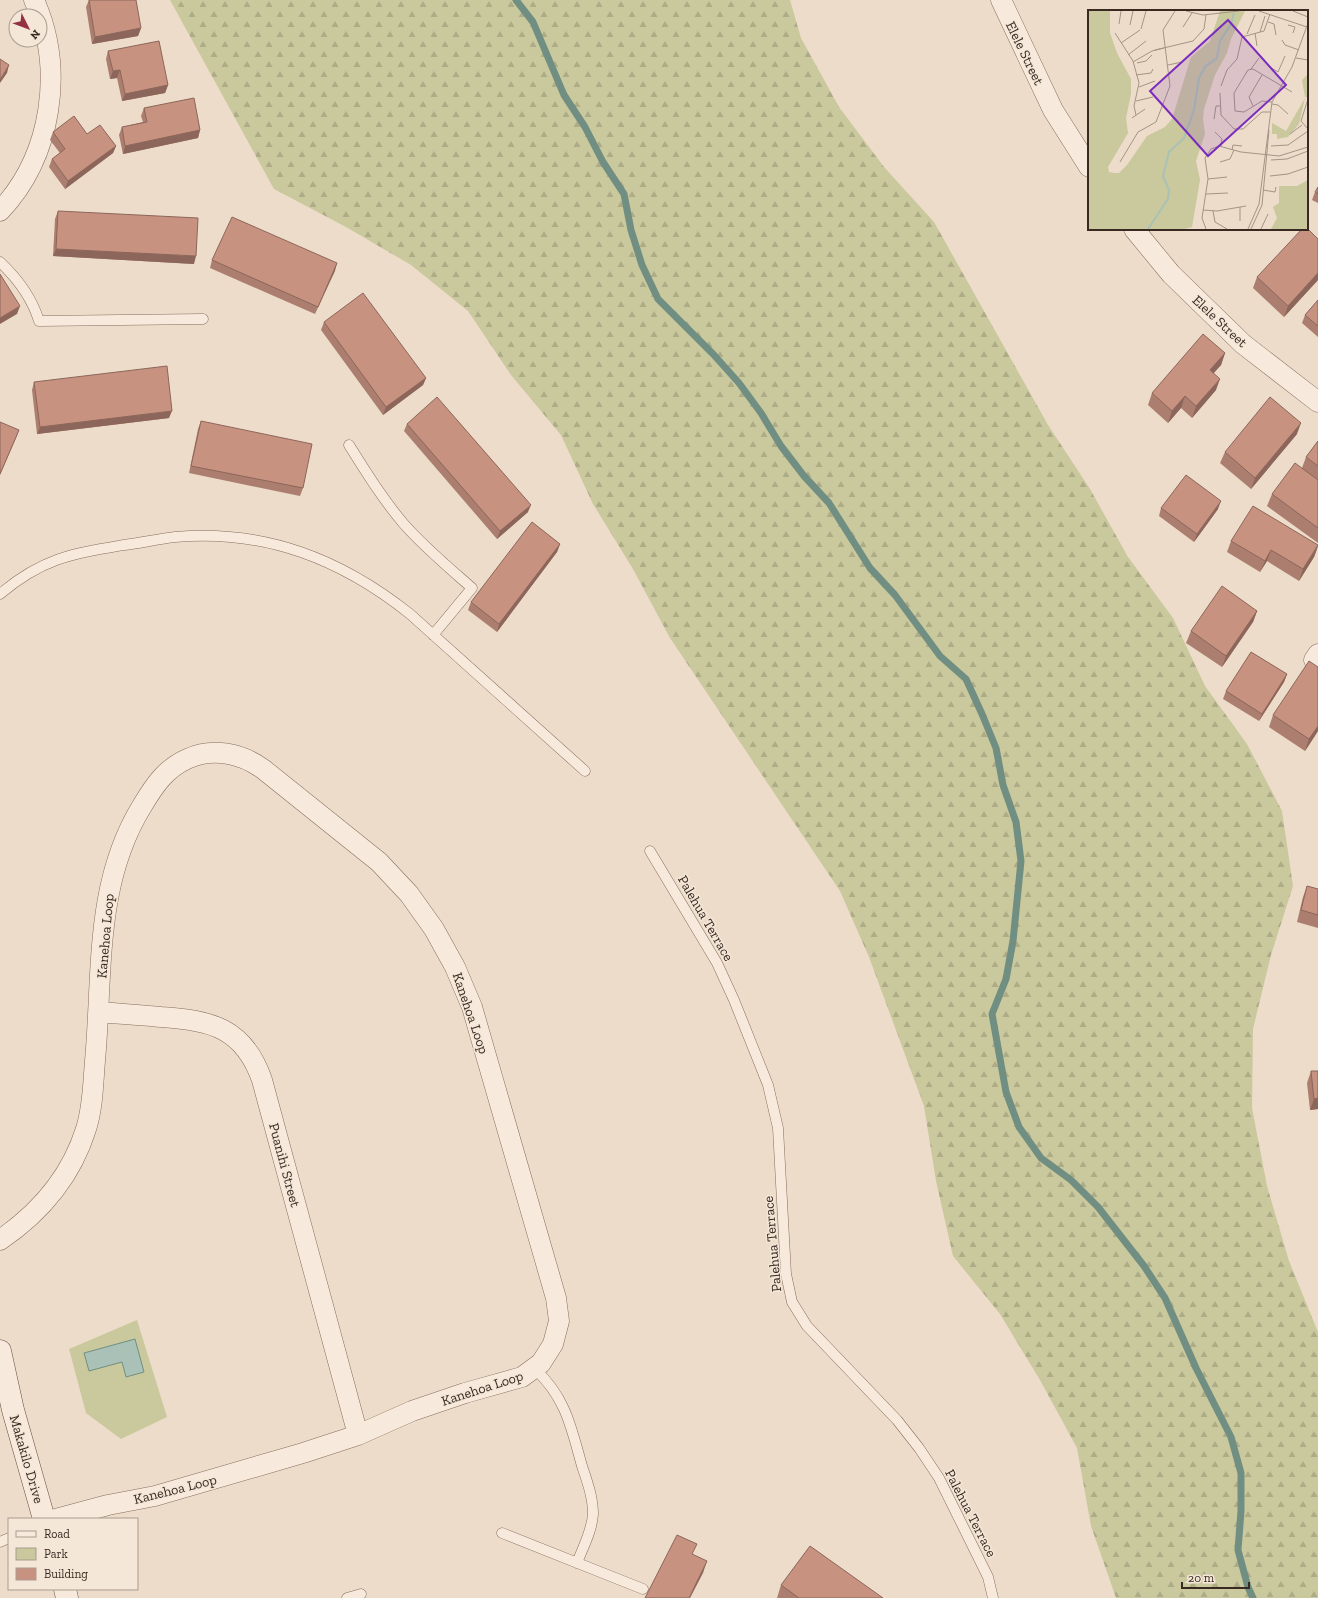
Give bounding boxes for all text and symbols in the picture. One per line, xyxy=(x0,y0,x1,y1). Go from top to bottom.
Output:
north arrow xyxy=(8,8,48,48)
inset map xyxy=(1088,10,1308,230)
street label: Elele Street xyxy=(1002,19,1048,89)
text: N xyxy=(27,27,43,42)
street label: Elele Street xyxy=(1189,292,1251,352)
street label: Palehua Terrace xyxy=(674,872,737,965)
street label: Kanehoa Loop xyxy=(93,893,118,979)
street label: Kanehoa Loop xyxy=(449,970,492,1056)
street label: Puanihi Street xyxy=(265,1121,304,1210)
street label: Palehua Terrace xyxy=(760,1195,785,1293)
street label: Kanehoa Loop xyxy=(439,1367,525,1410)
street label: Makakilo Drive xyxy=(6,1413,47,1506)
street label: Palehua Terrace xyxy=(941,1466,1000,1560)
street label: Kanehoa Loop xyxy=(132,1471,219,1508)
legend xyxy=(8,1518,138,1590)
text: Road xyxy=(44,1527,70,1541)
text: Park xyxy=(44,1547,69,1561)
scale bar xyxy=(1182,1564,1249,1590)
text: Building xyxy=(44,1567,88,1581)
text: 20 m xyxy=(1188,1571,1215,1585)

